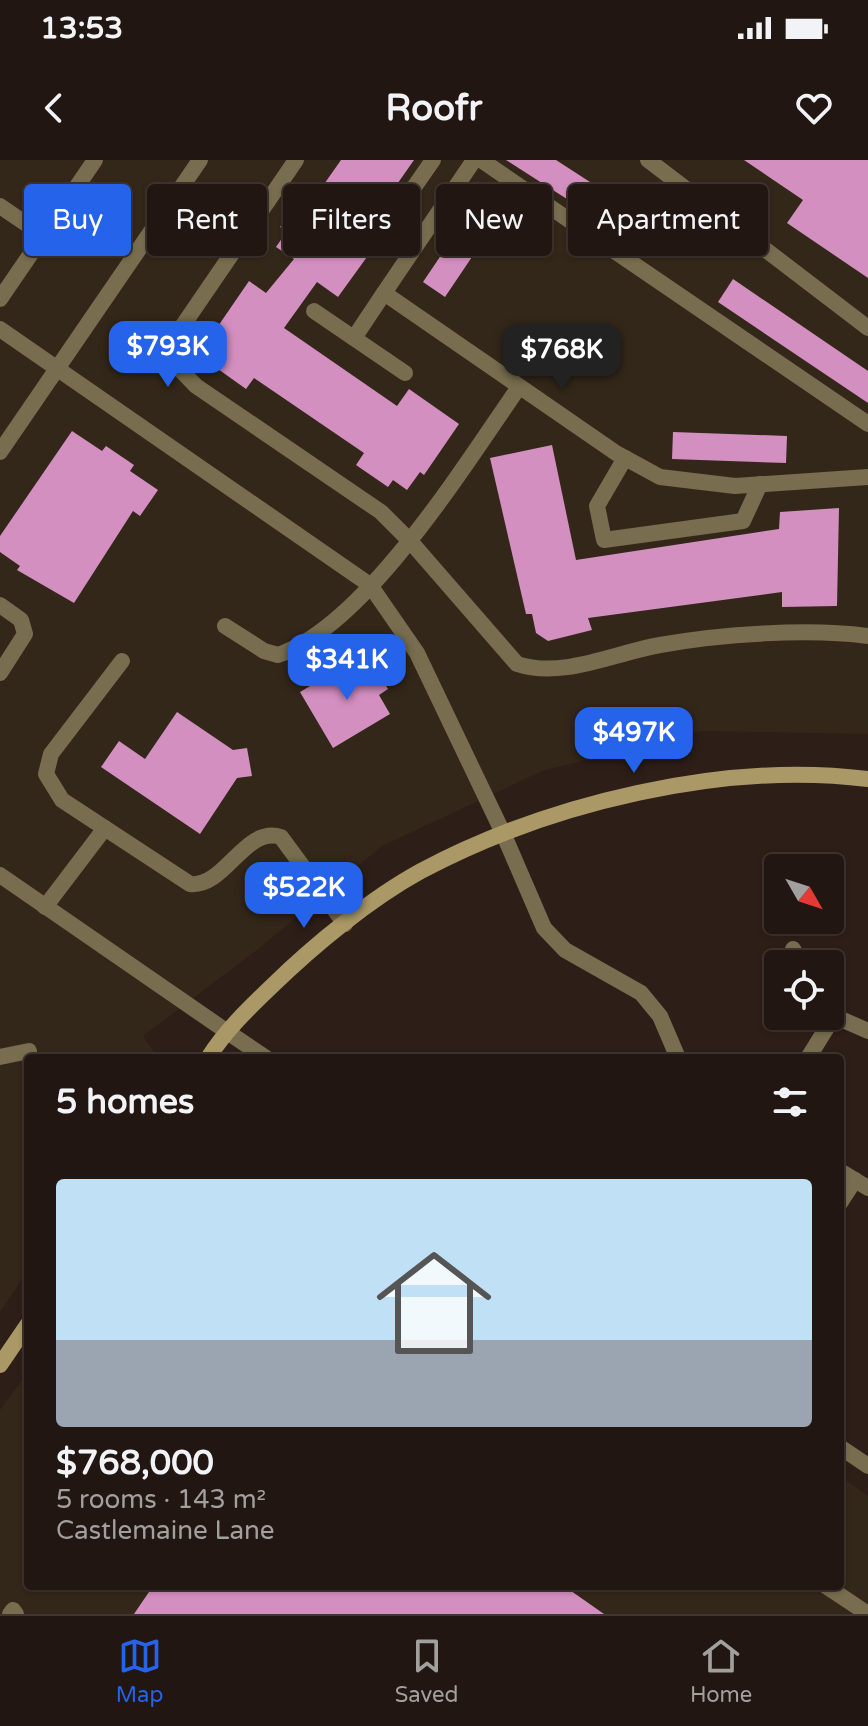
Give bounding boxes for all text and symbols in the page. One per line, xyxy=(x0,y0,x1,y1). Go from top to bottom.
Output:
text: 13:53 xyxy=(40,10,123,47)
icon: back xyxy=(32,86,76,130)
icon: heart xyxy=(792,86,836,130)
text: Roofr xyxy=(386,87,482,130)
chip: Buy xyxy=(24,184,131,256)
chip: Rent xyxy=(147,184,267,256)
chip: Filters xyxy=(283,184,420,256)
chip: New xyxy=(436,184,552,256)
chip: Apartment xyxy=(568,184,768,256)
pin: $793K xyxy=(112,321,224,389)
pin: $768K xyxy=(506,324,618,392)
text: $793K xyxy=(127,331,209,362)
text: $768K xyxy=(521,334,603,365)
pin: $341K xyxy=(291,634,403,702)
text: $341K xyxy=(306,644,388,675)
pin: $497K xyxy=(578,707,690,775)
text: $497K xyxy=(593,717,675,748)
north arrow xyxy=(764,854,844,934)
map controls xyxy=(764,854,844,1030)
pin: $522K xyxy=(248,862,360,930)
text: $522K xyxy=(263,872,345,903)
button: locate xyxy=(764,950,844,1030)
icon: filters xyxy=(768,1080,812,1124)
text: 5 homes xyxy=(56,1082,194,1123)
icon: home xyxy=(362,1231,506,1375)
text: $768,000 xyxy=(56,1443,214,1484)
text: 5 rooms · 143 m² xyxy=(56,1484,266,1515)
text: Castlemaine Lane xyxy=(56,1515,275,1546)
tab: Map xyxy=(116,1634,163,1708)
tab: Saved xyxy=(395,1634,458,1708)
tab: Home xyxy=(690,1634,752,1708)

